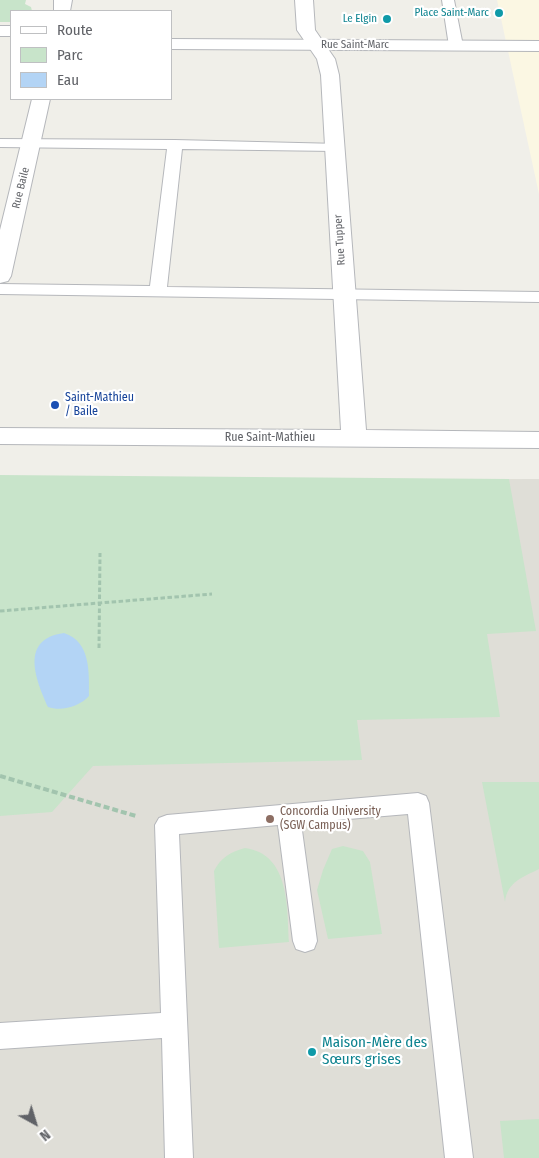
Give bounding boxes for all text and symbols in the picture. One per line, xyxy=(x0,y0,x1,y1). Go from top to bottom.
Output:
place label: Place Saint-Marc xyxy=(415,6,489,20)
marker: Place Saint-Marc xyxy=(493,7,505,19)
legend xyxy=(10,10,172,100)
place label: Le Elgin xyxy=(343,12,377,26)
marker: Le Elgin xyxy=(381,13,393,25)
text: Route xyxy=(57,21,93,39)
street label: Rue Saint-Marc xyxy=(321,38,389,52)
text: Parc xyxy=(57,46,83,64)
text: Eau xyxy=(57,71,79,89)
street label: Rue Baile xyxy=(9,166,33,210)
street label: Rue Tupper xyxy=(332,214,348,266)
place label: Saint-Mathieu / Baile xyxy=(65,391,134,419)
marker: Saint-Mathieu / Baile xyxy=(49,399,61,411)
street label: Rue Saint-Mathieu xyxy=(225,431,315,445)
place label: Concordia University (SGW Campus) xyxy=(280,805,381,833)
marker: Concordia University (SGW Campus) xyxy=(264,813,276,825)
place label: Maison-Mère des Sœurs grises xyxy=(322,1034,427,1069)
marker: Maison-Mère des Sœurs grises xyxy=(306,1046,318,1058)
north arrow xyxy=(10,1098,60,1148)
text: N xyxy=(36,1126,53,1144)

